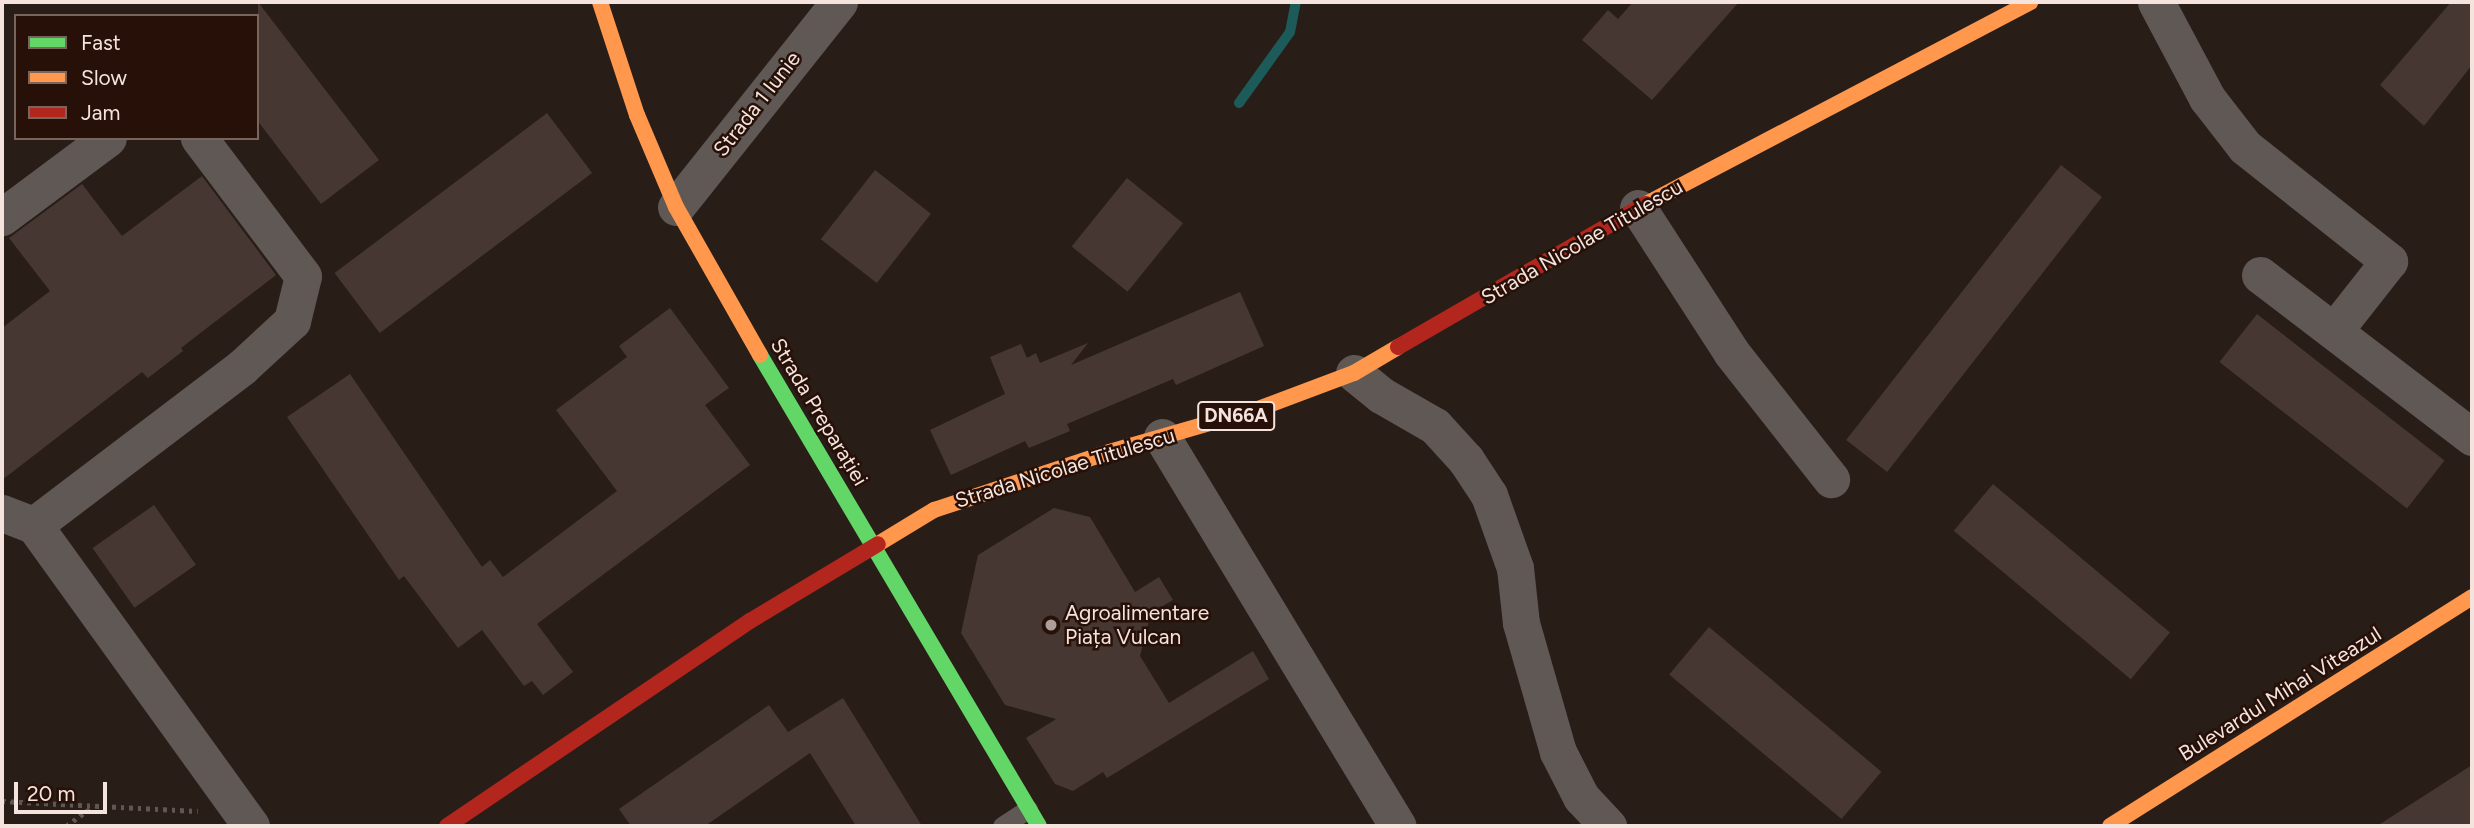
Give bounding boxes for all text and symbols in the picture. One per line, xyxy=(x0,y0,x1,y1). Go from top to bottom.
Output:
legend xyxy=(14,14,259,140)
text: Fast xyxy=(81,30,121,55)
street label: Strada 1 Iunie xyxy=(708,47,806,161)
text: Slow xyxy=(81,65,127,90)
text: Jam xyxy=(81,100,120,125)
street label: Strada Nicolae Titulescu xyxy=(1477,174,1687,310)
street label: Strada Preparației xyxy=(765,334,873,490)
road number: DN66A xyxy=(1196,400,1276,432)
street label: Strada Nicolae Titulescu xyxy=(952,423,1178,513)
place label: Agroalimentare Piața Vulcan xyxy=(1065,600,1209,650)
marker: Agroalimentare Piața Vulcan xyxy=(1043,617,1059,633)
street label: Bulevardul Mihai Viteazul xyxy=(2174,621,2386,767)
scale bar xyxy=(18,768,110,812)
text: 20 m xyxy=(27,781,75,806)

